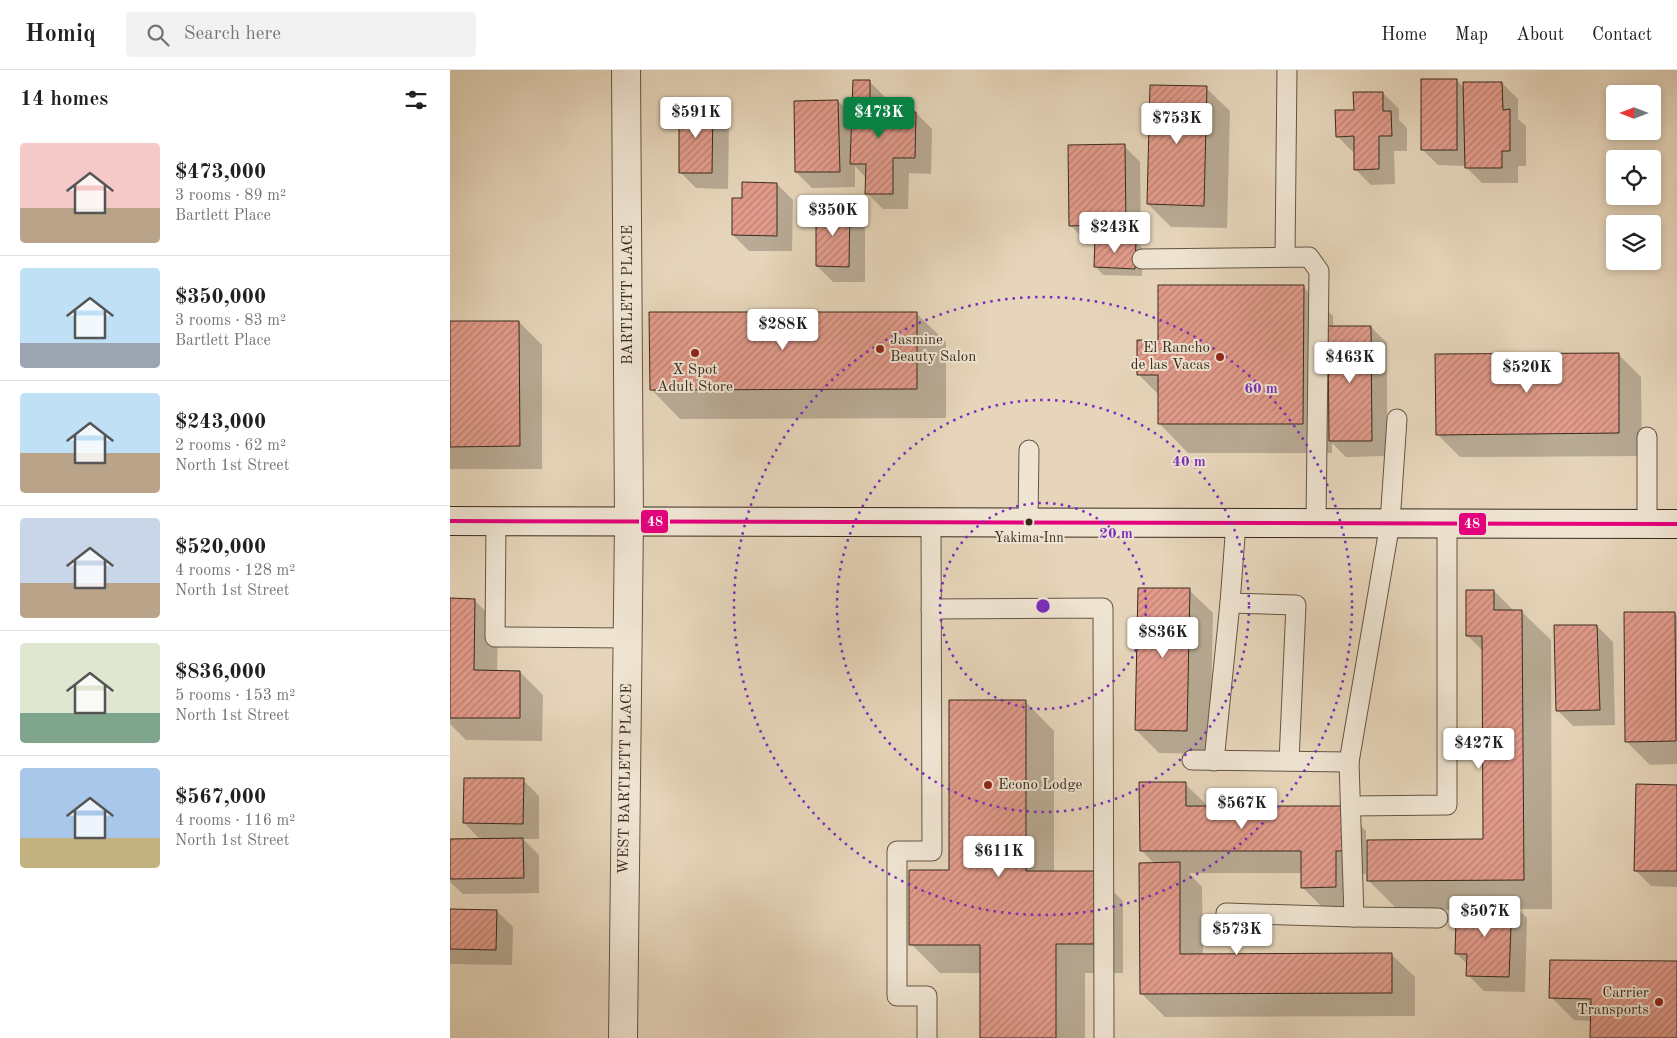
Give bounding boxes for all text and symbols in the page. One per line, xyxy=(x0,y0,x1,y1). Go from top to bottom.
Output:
search box xyxy=(126,12,476,57)
icon: search xyxy=(144,21,172,49)
text: Homiq xyxy=(25,23,96,47)
text: Search here xyxy=(184,25,281,44)
text: Home xyxy=(1381,26,1427,44)
text: Map xyxy=(1455,26,1488,44)
text: About xyxy=(1516,26,1564,44)
text: Contact xyxy=(1592,26,1652,44)
north arrow xyxy=(1606,85,1661,140)
map controls xyxy=(1606,85,1661,270)
icon: filters xyxy=(402,86,430,114)
text: 14 homes xyxy=(20,89,108,110)
pin: $591K xyxy=(661,97,731,139)
pin: $473K xyxy=(844,97,914,139)
pin: $753K xyxy=(1142,102,1212,145)
text: $591K xyxy=(671,105,721,121)
text: $473K xyxy=(854,105,904,121)
text: $753K xyxy=(1152,111,1202,127)
button: locate xyxy=(1606,150,1661,205)
text: $473,000 xyxy=(175,162,266,183)
icon: home xyxy=(60,163,120,223)
text: 3 rooms · 89 m² xyxy=(175,188,286,204)
pin: $350K xyxy=(798,194,868,237)
text: $350K xyxy=(808,203,858,219)
text: Bartlett Place xyxy=(175,208,271,224)
pin: $243K xyxy=(1080,212,1150,254)
button: layers xyxy=(1606,215,1661,270)
text: $243K xyxy=(1090,220,1140,236)
street label: BARTLETT PLACE xyxy=(621,225,636,365)
text: $350,000 xyxy=(175,287,266,308)
icon: home xyxy=(60,288,120,348)
pin: $288K xyxy=(748,308,818,351)
text: 3 rooms · 83 m² xyxy=(175,313,286,329)
text: $288K xyxy=(758,317,808,333)
text: Bartlett Place xyxy=(175,333,271,349)
place label: Jasmine Beauty Salon xyxy=(890,333,976,365)
place label: El Rancho de las Vacas xyxy=(1131,341,1210,373)
pin: $463K xyxy=(1315,342,1385,384)
marker: Jasmine Beauty Salon xyxy=(874,343,886,355)
marker: X Spot Adult Store xyxy=(689,347,701,359)
text: $463K xyxy=(1325,350,1375,366)
marker: El Rancho de las Vacas xyxy=(1214,351,1226,363)
pin: $520K xyxy=(1492,352,1562,394)
text: $520K xyxy=(1502,360,1552,376)
place label: X Spot Adult Store xyxy=(657,363,733,395)
text: 60 m xyxy=(1244,382,1278,397)
text: $243,000 xyxy=(175,412,266,433)
icon: home xyxy=(60,413,120,473)
text: 2 rooms · 62 m² xyxy=(175,438,286,454)
text: 40 m xyxy=(1172,455,1206,470)
text: North 1st Street xyxy=(175,458,289,474)
line badge: 48 xyxy=(640,509,669,534)
line badge: 48 xyxy=(1458,512,1487,536)
text: 48 xyxy=(647,515,663,529)
marker: Yakima Inn xyxy=(1024,517,1034,527)
text: 48 xyxy=(1464,517,1480,531)
text: 20 m xyxy=(1099,527,1133,542)
place label: Yakima Inn xyxy=(994,531,1064,545)
text: $520,000 xyxy=(175,537,266,558)
icon: home xyxy=(60,538,120,598)
text: 4 rooms · 128 m² xyxy=(175,563,295,579)
text: North 1st Street xyxy=(175,583,289,599)
centre of rings xyxy=(1034,597,1052,615)
pin: $836K xyxy=(1128,616,1198,659)
text: $836K xyxy=(1138,625,1188,641)
text: $836,000 xyxy=(175,662,266,683)
icon: home xyxy=(60,663,120,723)
street label: WEST BARTLETT PLACE xyxy=(617,684,635,874)
text: 5 rooms · 153 m² xyxy=(175,688,295,704)
text: North 1st Street xyxy=(175,708,289,724)
pin: $427K xyxy=(1444,728,1514,770)
text: $427K xyxy=(1454,736,1504,752)
place label: Econo Lodge xyxy=(998,778,1082,793)
marker: Econo Lodge xyxy=(982,779,994,791)
text: $567,000 xyxy=(175,787,266,808)
icon: home xyxy=(60,788,120,848)
pin: $567K xyxy=(1207,788,1277,830)
text: $567K xyxy=(1217,796,1267,812)
text: 4 rooms · 116 m² xyxy=(175,813,295,829)
text: North 1st Street xyxy=(175,833,289,849)
pin: $611K xyxy=(964,836,1034,878)
text: $611K xyxy=(974,844,1024,860)
pin: $507K xyxy=(1450,896,1520,938)
text: $507K xyxy=(1460,904,1510,920)
pin: $573K xyxy=(1202,914,1272,956)
text: $573K xyxy=(1212,922,1262,938)
place label: Carrier Transports xyxy=(1577,986,1649,1018)
marker: Carrier Transports xyxy=(1653,996,1665,1008)

